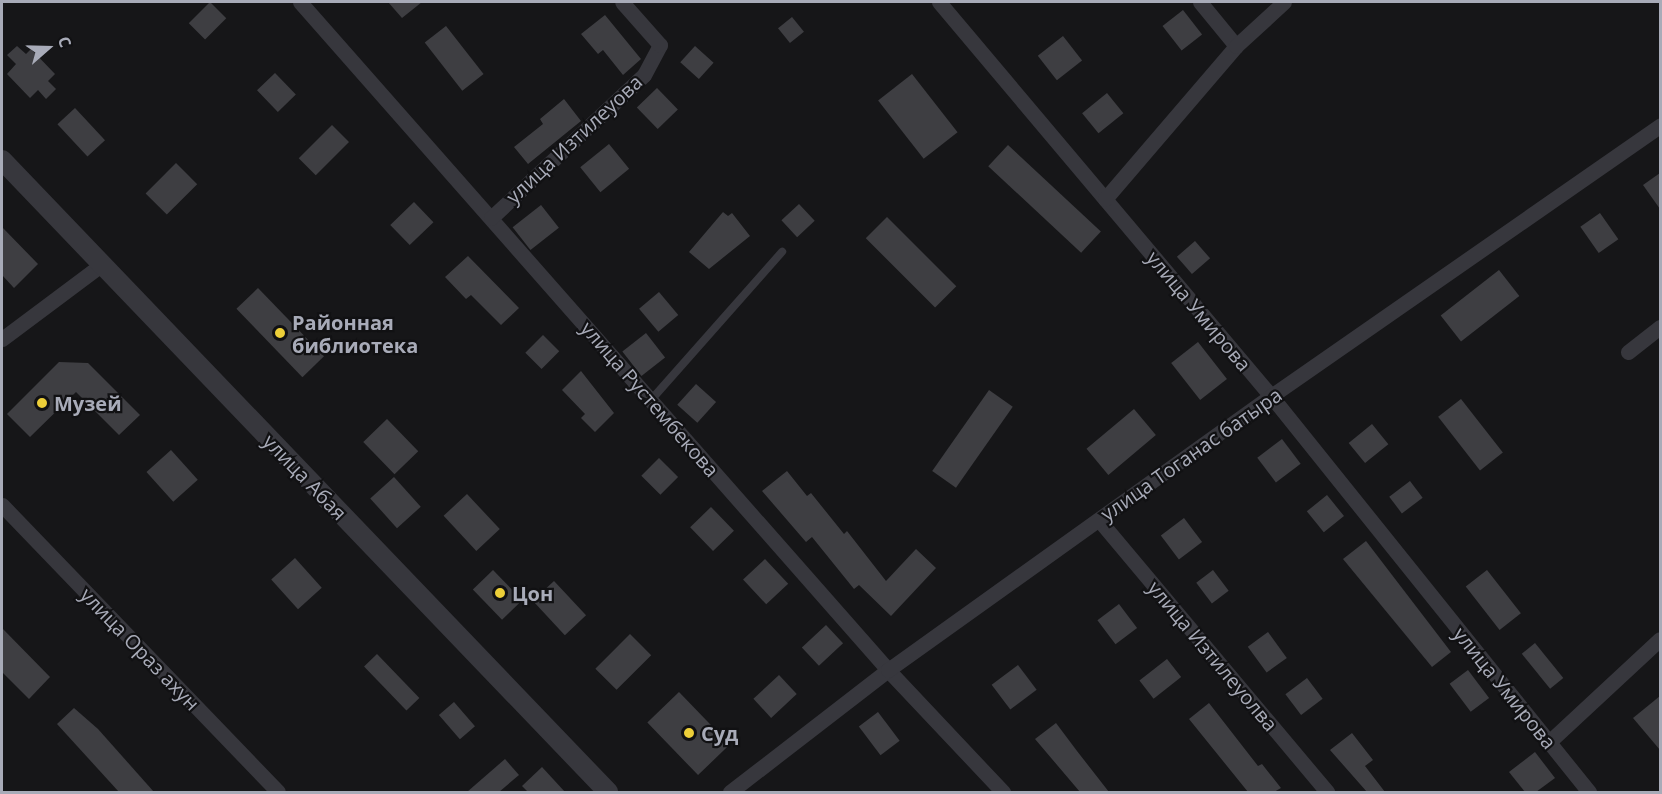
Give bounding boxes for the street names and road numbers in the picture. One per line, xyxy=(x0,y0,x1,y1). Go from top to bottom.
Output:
street label: улица Изтилеуова xyxy=(501,70,647,208)
street label: улица Умирова xyxy=(1142,246,1256,376)
street label: улица Рустембекова xyxy=(576,316,724,482)
street label: улица Тоганас батыра xyxy=(1096,382,1286,526)
street label: улица Абая xyxy=(258,429,352,525)
street label: улица Изтилеуолва xyxy=(1143,576,1283,736)
street label: улица Ораз ахун xyxy=(75,583,205,715)
street label: улица Умирова xyxy=(1449,622,1561,754)

